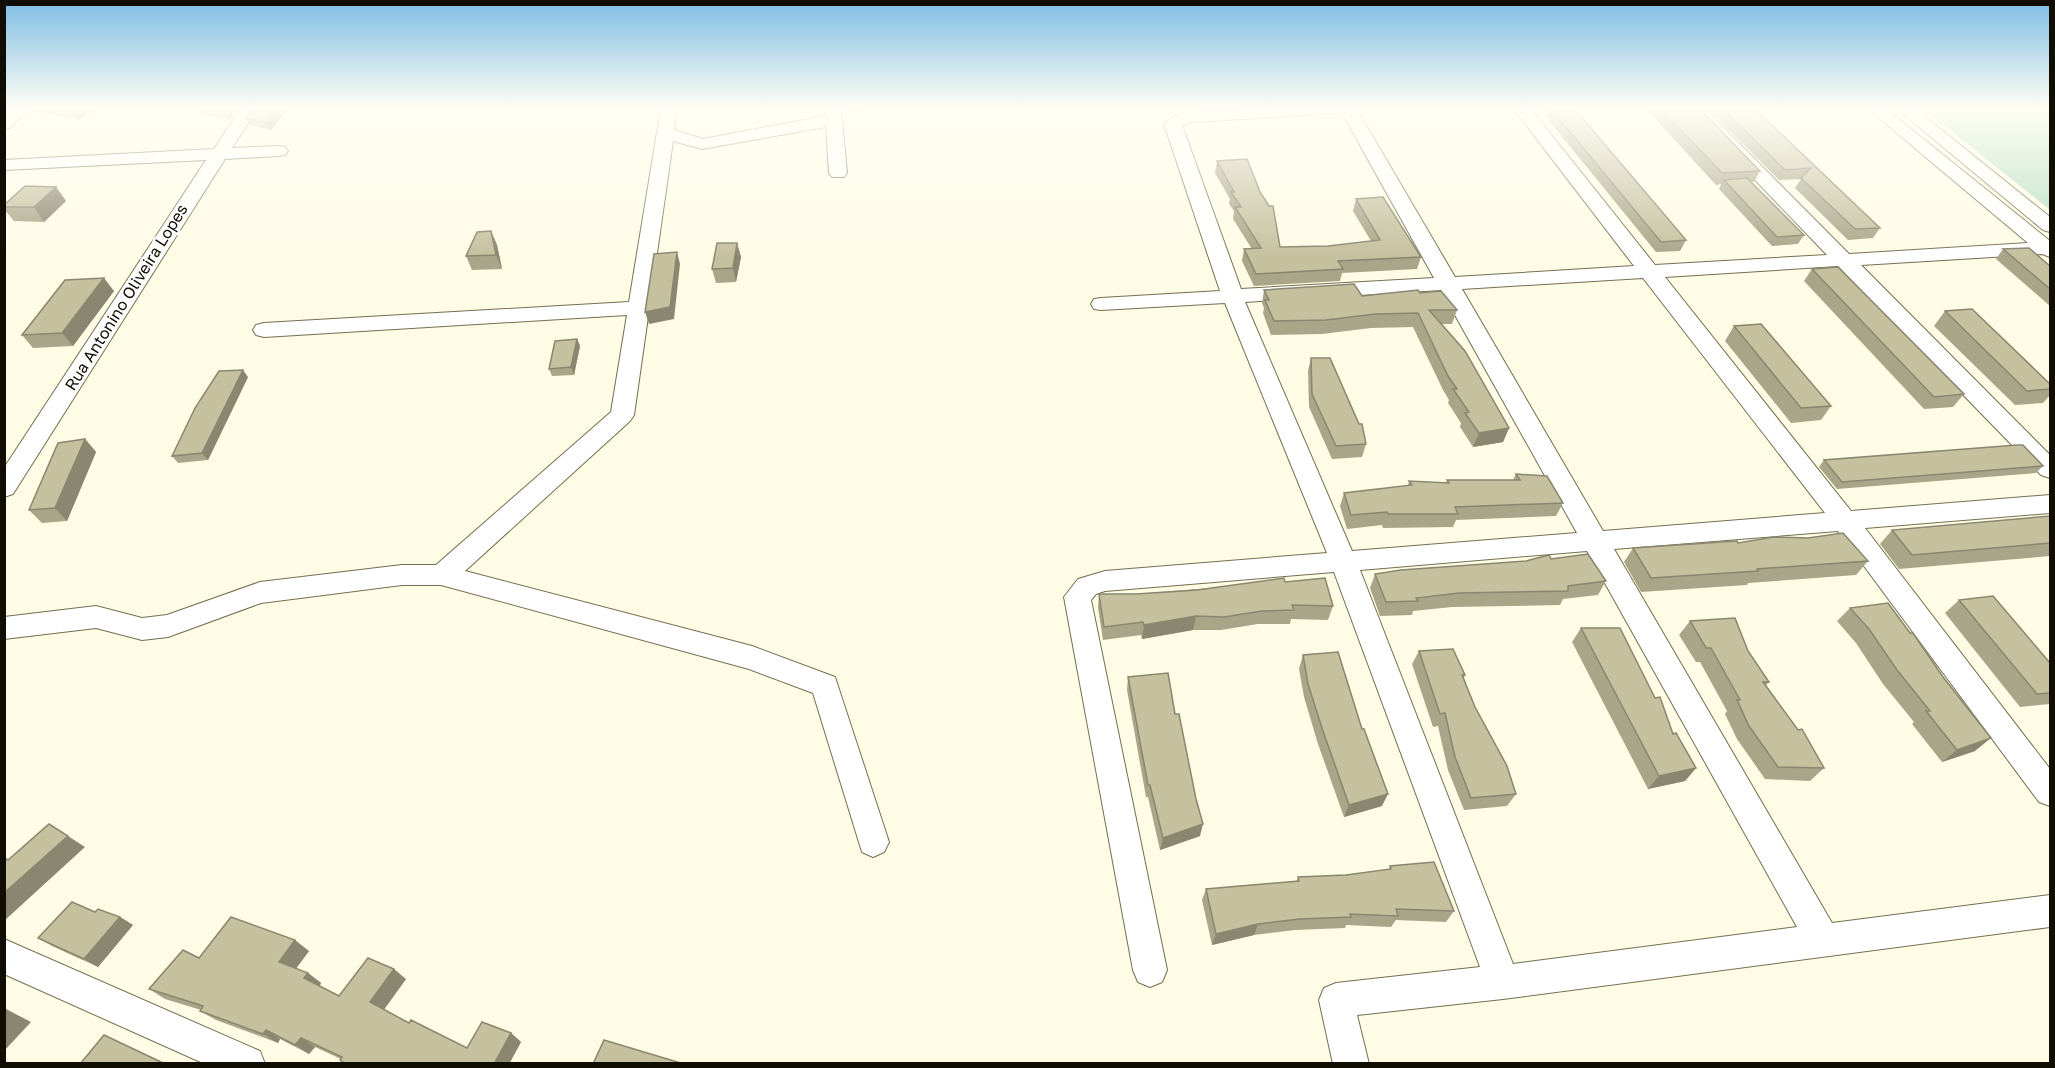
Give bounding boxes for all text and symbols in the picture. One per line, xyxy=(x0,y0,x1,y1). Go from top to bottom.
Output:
street label: Rua Antonino Oliveira Lopes xyxy=(60,200,192,394)

